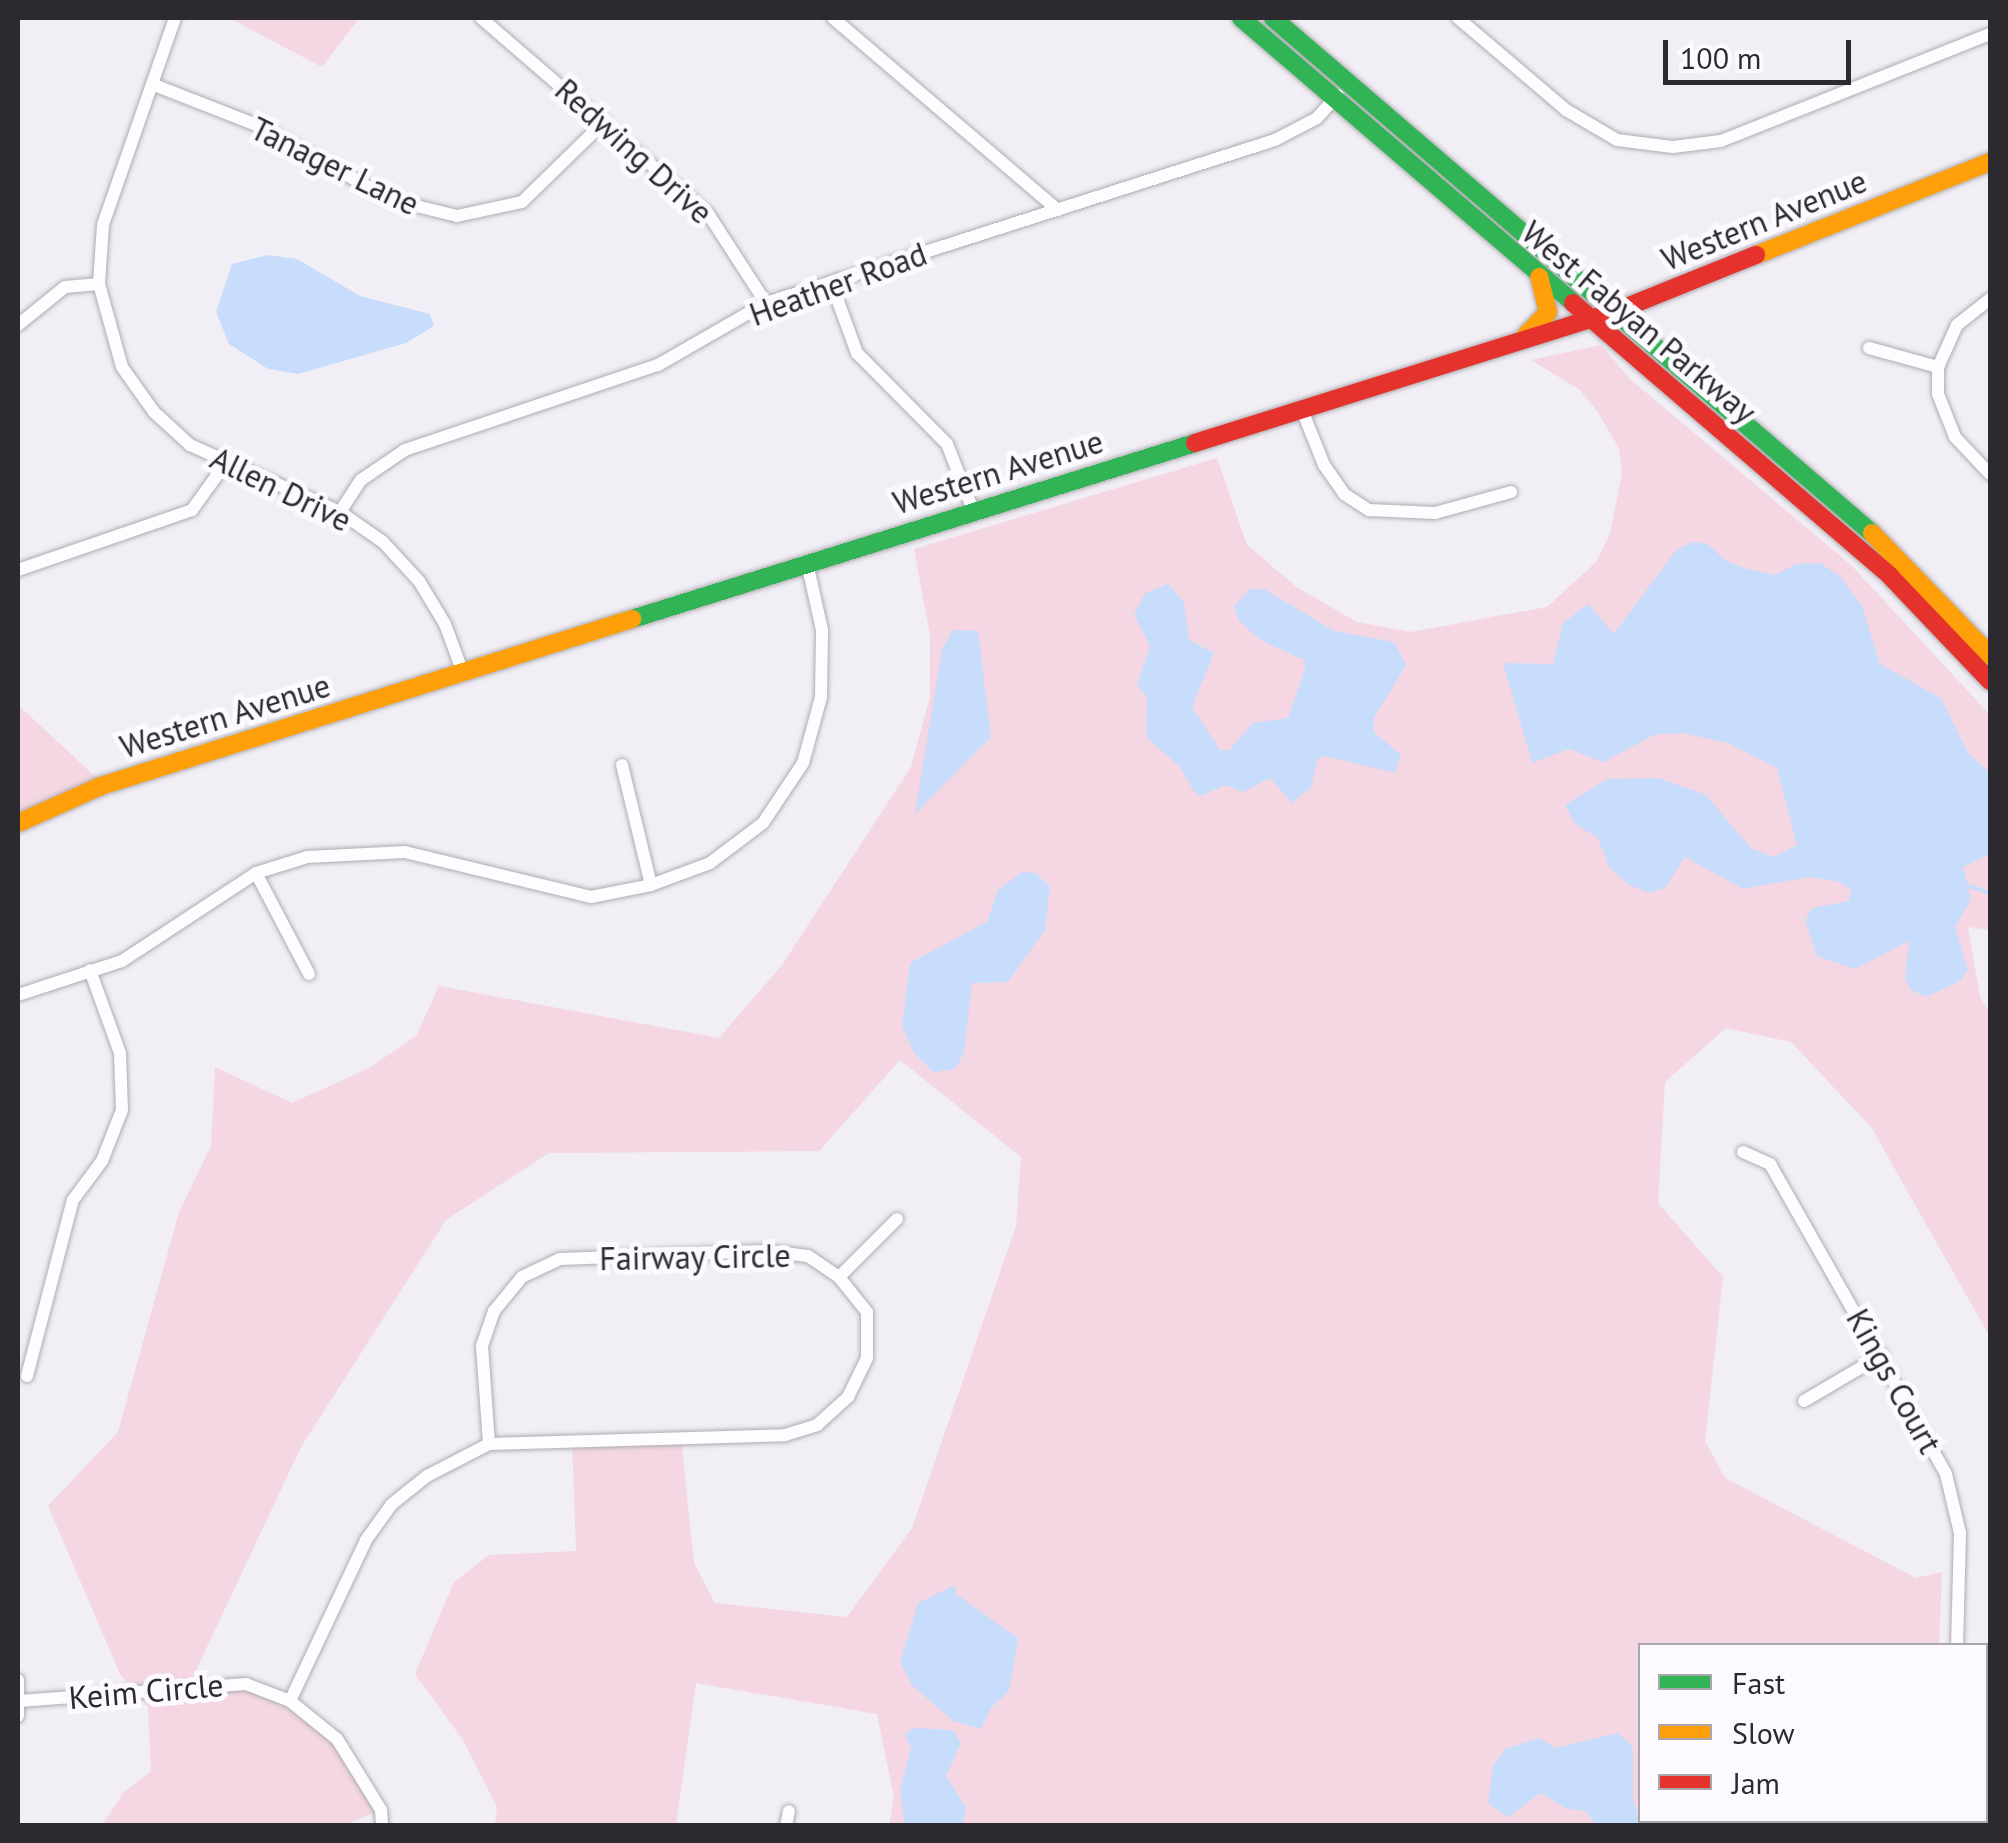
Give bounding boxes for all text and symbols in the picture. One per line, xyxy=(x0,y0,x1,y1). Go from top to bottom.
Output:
scale bar xyxy=(1668,20,1856,82)
text: 100 m xyxy=(1680,38,1761,77)
street label: Redwing Drive xyxy=(548,70,720,232)
street label: Tanager Lane xyxy=(245,109,425,223)
street label: Western Avenue xyxy=(1656,161,1872,279)
street label: West Fabyan Parkway xyxy=(1514,213,1764,431)
street label: Heather Road xyxy=(744,234,932,334)
street label: Western Avenue xyxy=(888,422,1108,522)
street label: Allen Drive xyxy=(205,439,357,539)
street label: Western Avenue xyxy=(115,666,335,766)
street label: Fairway Circle xyxy=(598,1236,792,1278)
street label: Kings Court xyxy=(1839,1302,1949,1460)
legend xyxy=(1638,1643,1988,1823)
text: Fast xyxy=(1732,1663,1785,1702)
street label: Keim Circle xyxy=(67,1665,225,1717)
text: Slow xyxy=(1732,1713,1795,1752)
text: Jam xyxy=(1732,1763,1780,1802)

